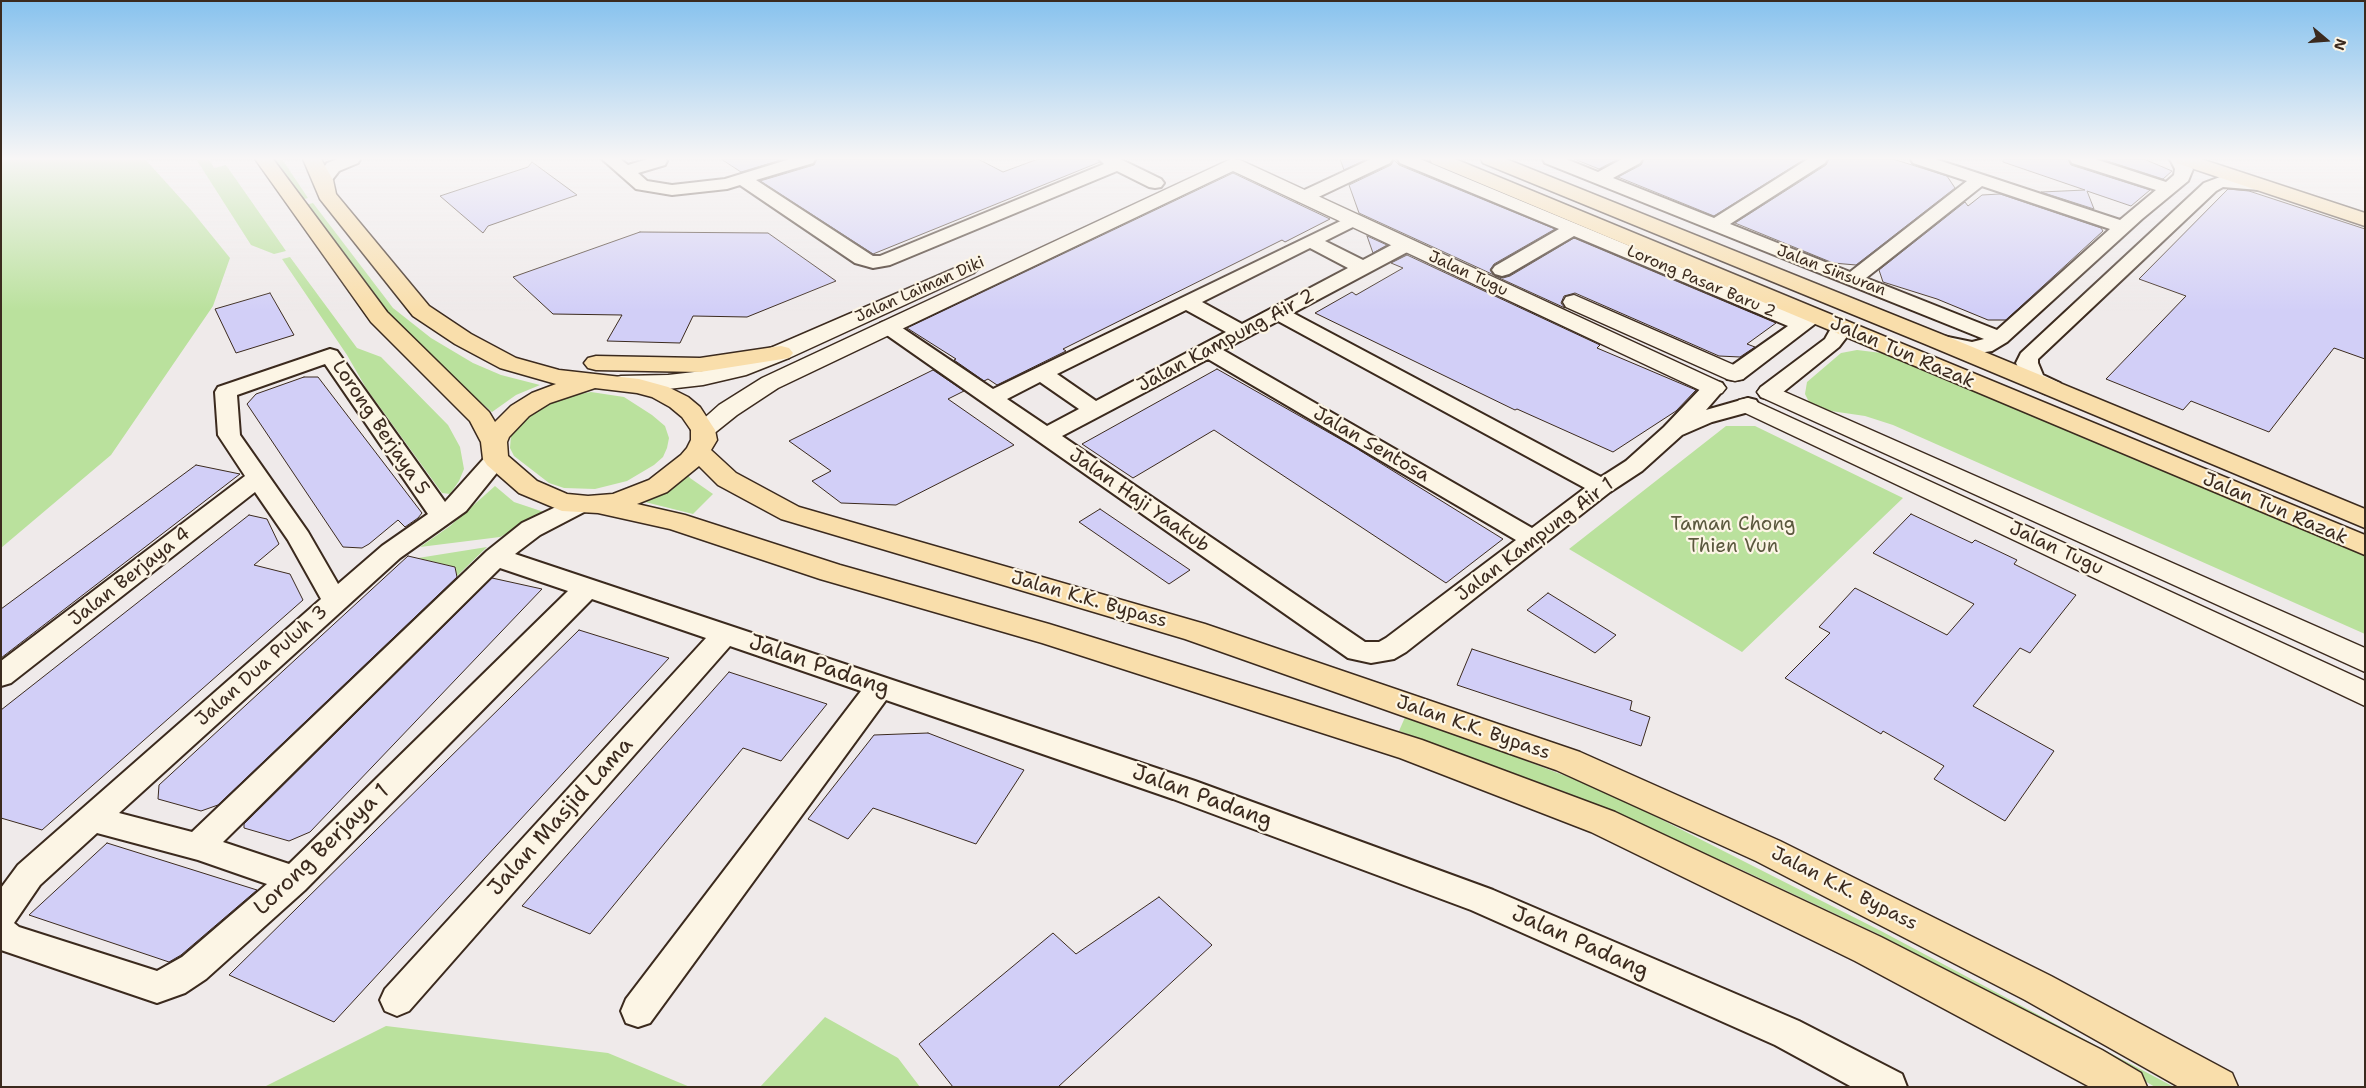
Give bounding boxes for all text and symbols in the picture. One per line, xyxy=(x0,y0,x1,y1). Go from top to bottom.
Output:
north arrow xyxy=(2301,15,2351,65)
text: N xyxy=(2330,37,2351,53)
street label: Jalan Sinsuran xyxy=(1774,241,1888,301)
street label: Lorong Pasar Baru 2 xyxy=(1624,242,1778,322)
street label: Jalan Tugu xyxy=(1425,247,1511,301)
street label: Jalan Laiman Diki xyxy=(852,253,988,327)
street label: Jalan Kampung Air 2 xyxy=(1134,285,1318,397)
street label: Jalan Tun Razak xyxy=(1826,312,1978,394)
street label: Lorong Berjaya 5 xyxy=(327,356,433,500)
street label: Jalan Sentosa xyxy=(1309,402,1433,488)
street label: Jalan Haji Yaakub xyxy=(1064,444,1214,558)
street label: Jalan Tun Razak xyxy=(2199,468,2351,550)
street label: Jalan Kampung Air 1 xyxy=(1452,473,1618,607)
park label: Taman Chong Thien Vun xyxy=(1671,514,1795,558)
street label: Jalan Tugu xyxy=(2005,517,2107,581)
street label: Jalan Berjaya 4 xyxy=(65,523,195,631)
street label: Jalan K.K. Bypass xyxy=(1008,567,1170,633)
street label: Jalan Dua Puluh 3 xyxy=(191,601,333,731)
street label: Jalan Padang xyxy=(745,630,893,702)
street label: Jalan K.K. Bypass xyxy=(1393,691,1553,765)
street label: Jalan Masjid Lama xyxy=(483,732,639,902)
street label: Jalan Padang xyxy=(1128,759,1276,835)
street label: Lorong Berjaya 1 xyxy=(249,779,395,921)
street label: Jalan K.K. Bypass xyxy=(1767,842,1921,936)
street label: Jalan Padang xyxy=(1507,901,1653,985)

